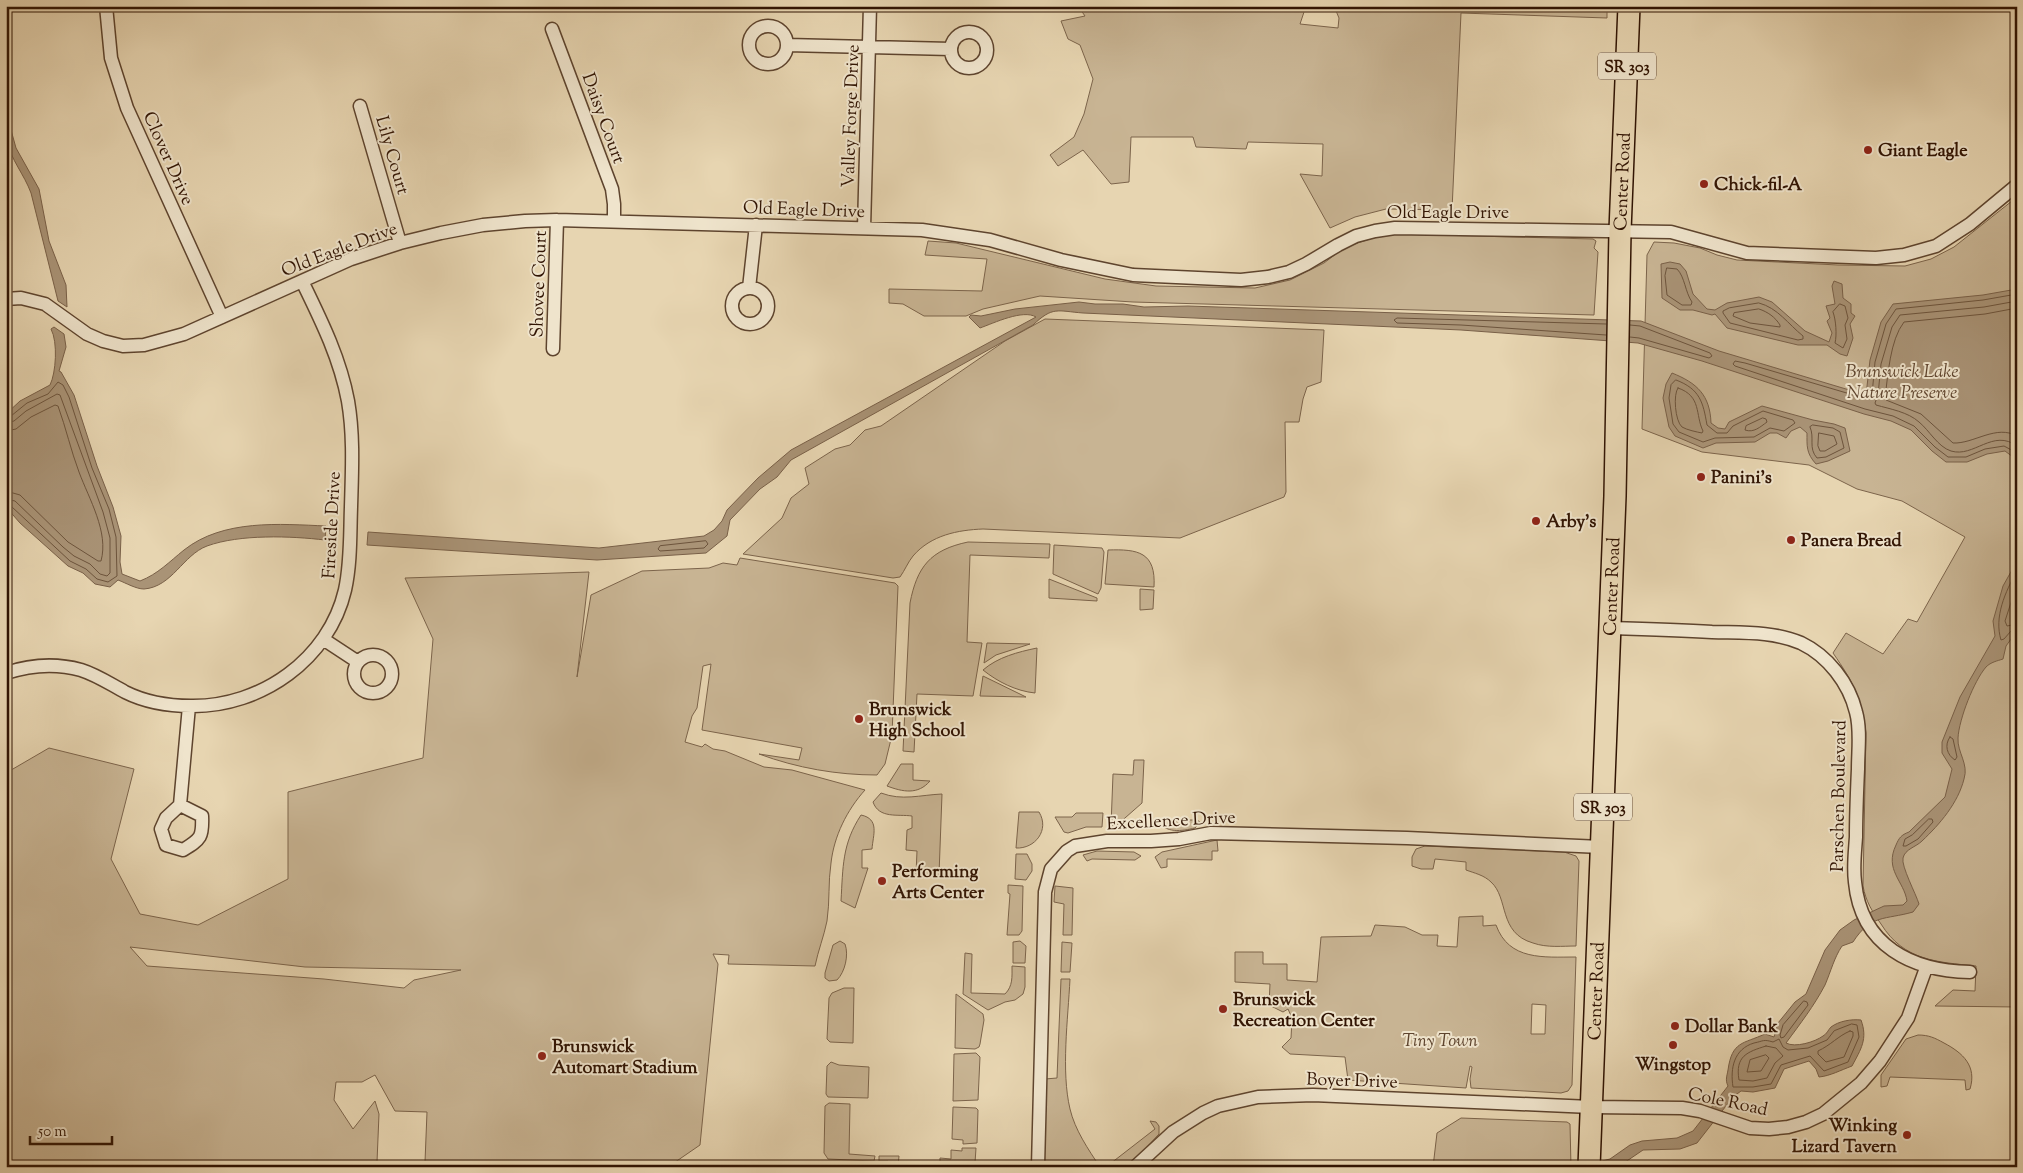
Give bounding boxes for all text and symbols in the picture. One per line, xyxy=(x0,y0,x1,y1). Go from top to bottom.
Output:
street label: Valley Forge Drive xyxy=(837,44,867,188)
road number: SR 303 xyxy=(1598,52,1656,80)
street label: Daisy Court xyxy=(574,70,631,168)
street label: Clover Drive xyxy=(135,108,199,210)
street label: Lily Court xyxy=(367,113,415,198)
street label: Center Road xyxy=(1609,132,1639,231)
place label: Giant Eagle xyxy=(1878,139,1968,165)
marker: Giant Eagle xyxy=(1862,144,1874,156)
place label: Chick-fil-A xyxy=(1714,173,1803,199)
marker: Chick-fil-A xyxy=(1698,178,1710,190)
street label: Old Eagle Drive xyxy=(742,196,865,226)
street label: Old Eagle Drive xyxy=(1387,201,1509,227)
street label: Old Eagle Drive xyxy=(278,217,401,285)
street label: Shovee Court xyxy=(525,230,555,338)
park label: Brunswick Lake Nature Preserve xyxy=(1845,360,1959,407)
place label: Panini's xyxy=(1711,466,1772,492)
street label: Fireside Drive xyxy=(317,471,349,579)
marker: Panini's xyxy=(1695,471,1707,483)
place label: Arby's xyxy=(1546,510,1596,536)
marker: Arby's xyxy=(1530,515,1542,527)
place label: Panera Bread xyxy=(1801,529,1902,555)
marker: Panera Bread xyxy=(1785,534,1797,546)
street label: Center Road xyxy=(1599,537,1628,636)
place label: Brunswick High School xyxy=(869,698,966,745)
marker: Brunswick High School xyxy=(853,713,865,725)
street label: Parschen Boulevard xyxy=(1826,720,1854,872)
road number: SR 303 xyxy=(1574,794,1632,820)
street label: Excellence Drive xyxy=(1106,806,1236,838)
place label: Performing Arts Center xyxy=(892,860,984,907)
marker: Performing Arts Center xyxy=(876,875,888,887)
street label: Center Road xyxy=(1583,941,1613,1041)
place label: Brunswick Recreation Center xyxy=(1233,988,1375,1035)
marker: Brunswick Recreation Center xyxy=(1217,1003,1229,1015)
place label: Dollar Bank xyxy=(1685,1015,1778,1041)
marker: Dollar Bank xyxy=(1669,1020,1681,1032)
park label: Tiny Town xyxy=(1402,1029,1478,1055)
place label: Brunswick Automart Stadium xyxy=(552,1035,698,1082)
marker: Wingstop xyxy=(1667,1039,1679,1051)
marker: Brunswick Automart Stadium xyxy=(536,1050,548,1062)
place label: Wingstop xyxy=(1635,1053,1711,1079)
street label: Boyer Drive xyxy=(1306,1067,1398,1097)
street label: Cole Road xyxy=(1685,1082,1770,1124)
scale bar xyxy=(30,1113,112,1145)
place label: Winking Lizard Tavern xyxy=(1792,1114,1897,1161)
text: 50 m xyxy=(37,1122,67,1143)
marker: Winking Lizard Tavern xyxy=(1901,1129,1913,1141)

